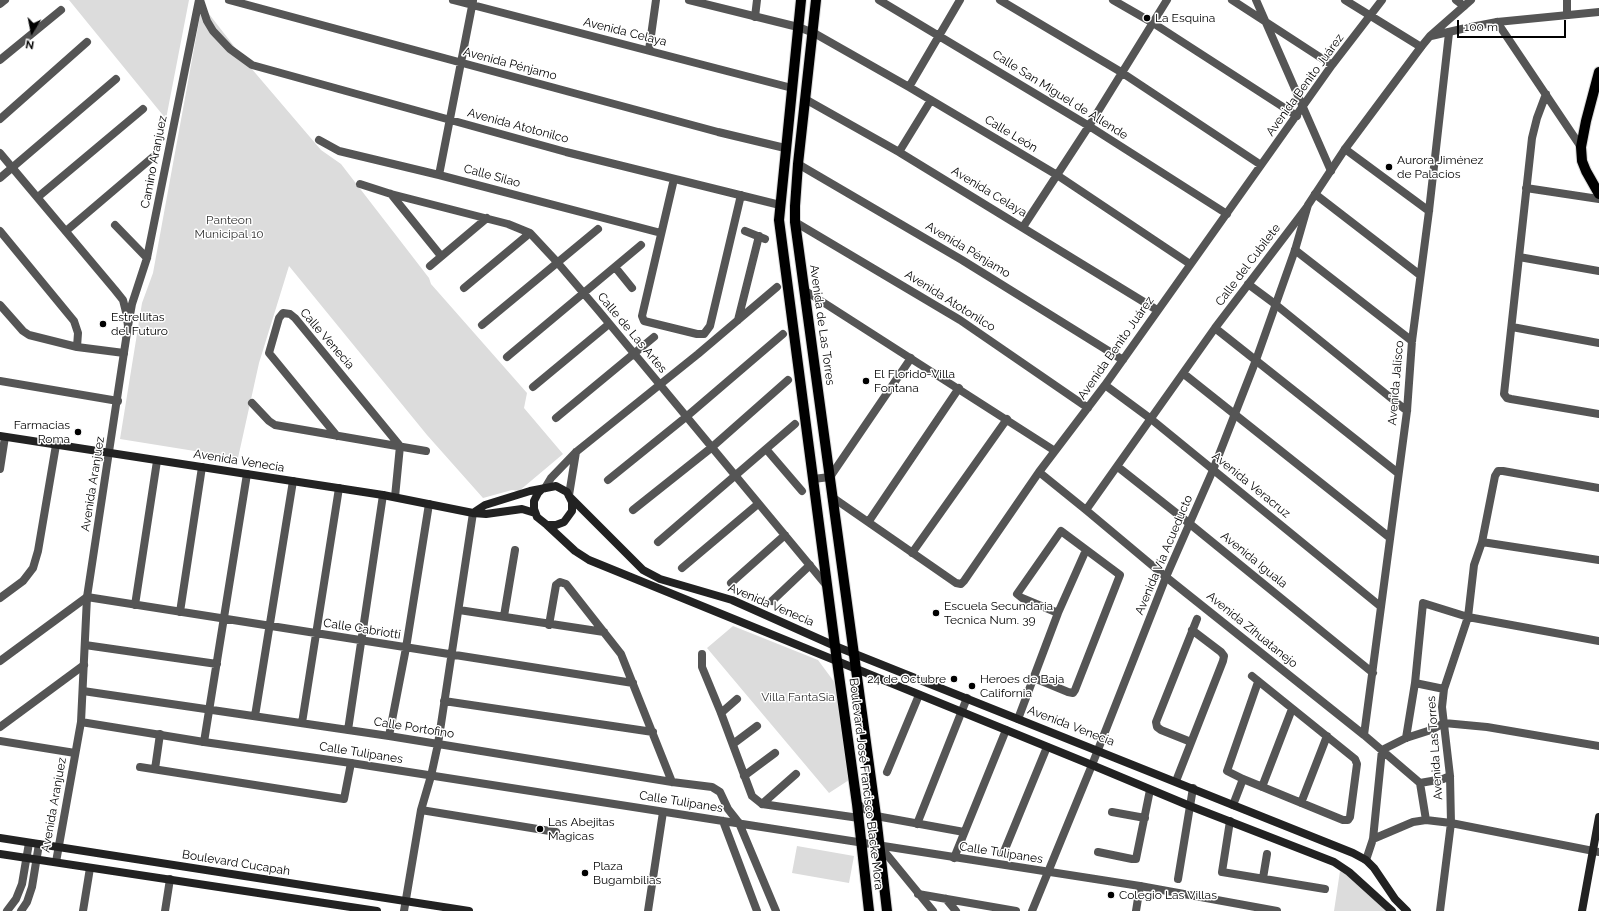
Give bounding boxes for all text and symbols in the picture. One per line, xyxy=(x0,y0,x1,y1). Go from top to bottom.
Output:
place label: La Esquina xyxy=(1155,11,1215,25)
north arrow xyxy=(12,12,52,52)
scale bar xyxy=(1459,12,1568,38)
marker: La Esquina xyxy=(1142,13,1152,23)
street label: Avenida Celaya xyxy=(582,15,668,49)
text: 100 m xyxy=(1464,20,1498,34)
street label: Avenida Benito Juárez xyxy=(1263,31,1347,139)
text: N xyxy=(25,37,35,51)
street label: Avenida Pénjamo xyxy=(462,45,558,83)
street label: Calle San Miguel de Allende xyxy=(990,47,1130,143)
street label: Avenida Atotonilco xyxy=(466,106,570,146)
street label: Calle León xyxy=(982,113,1040,155)
street label: Camino Aranjuez xyxy=(138,114,170,210)
place label: Aurora Jiménez de Palacios xyxy=(1397,153,1483,181)
street label: Calle Silao xyxy=(462,162,522,190)
marker: Aurora Jiménez de Palacios xyxy=(1384,162,1394,172)
street label: Avenida Celaya xyxy=(949,164,1029,220)
park label: Panteon Municipal 10 xyxy=(194,213,264,241)
street label: Avenida Pénjamo xyxy=(923,219,1013,281)
street label: Calle del Cubilete xyxy=(1213,221,1283,309)
street label: Avenida de Las Torres xyxy=(806,264,838,386)
street label: Avenida Atotonilco xyxy=(902,267,998,335)
street label: Calle de Las Artes xyxy=(594,290,670,376)
street label: Avenida Benito Juárez xyxy=(1075,294,1157,402)
street label: Calle Venecia xyxy=(297,306,357,372)
place label: Estrellitas del Futuro xyxy=(111,310,168,338)
marker: Estrellitas del Futuro xyxy=(98,319,108,329)
street label: Avenida Jalisco xyxy=(1385,340,1407,426)
place label: El Florido-Villa Fontana xyxy=(874,367,955,395)
marker: El Florido-Villa Fontana xyxy=(861,376,871,386)
place label: Farmacias Roma xyxy=(14,418,70,446)
marker: Farmacias Roma xyxy=(73,427,83,437)
street label: Avenida Aranjuez xyxy=(78,435,108,533)
street label: Avenida Venecia xyxy=(193,447,285,475)
street label: Avenida Veracruz xyxy=(1209,449,1293,521)
street label: Avenida Vía Acueducto xyxy=(1132,493,1196,617)
street label: Avenida Iguala xyxy=(1218,529,1290,591)
street label: Avenida Venecia xyxy=(726,580,816,630)
street label: Avenida Zihuatanejo xyxy=(1204,589,1300,671)
place label: Escuela Secundaria Tecnica Num. 39 xyxy=(944,599,1053,627)
marker: Escuela Secundaria Tecnica Num. 39 xyxy=(931,608,941,618)
street label: Calle Cabriotti xyxy=(322,616,402,642)
place label: 24 de Octubre xyxy=(867,672,946,686)
place label: Heroes de Baja California xyxy=(980,672,1064,700)
marker: 24 de Octubre xyxy=(949,674,959,684)
street label: Boulevard José Francisco Blacke Mora xyxy=(846,677,886,891)
marker: Heroes de Baja California xyxy=(967,681,977,691)
park label: Villa FantaSia xyxy=(761,690,835,704)
street label: Avenida Las Torres xyxy=(1424,696,1446,800)
street label: Avenida Venecia xyxy=(1026,703,1116,749)
street label: Calle Portofino xyxy=(373,715,455,741)
street label: Calle Tulipanes xyxy=(318,739,404,767)
street label: Avenida Aranjuez xyxy=(39,756,69,854)
street label: Calle Tulipanes xyxy=(638,788,724,816)
place label: Las Abejitas Magicas xyxy=(548,815,615,843)
marker: Las Abejitas Magicas xyxy=(535,824,545,834)
street label: Calle Tulipanes xyxy=(958,839,1044,867)
street label: Boulevard Cucapah xyxy=(181,847,291,879)
place label: Plaza Bugambilias xyxy=(593,859,661,887)
marker: Plaza Bugambilias xyxy=(580,868,590,878)
place label: Colegio Las Villas xyxy=(1119,888,1217,902)
marker: Colegio Las Villas xyxy=(1106,890,1116,900)

